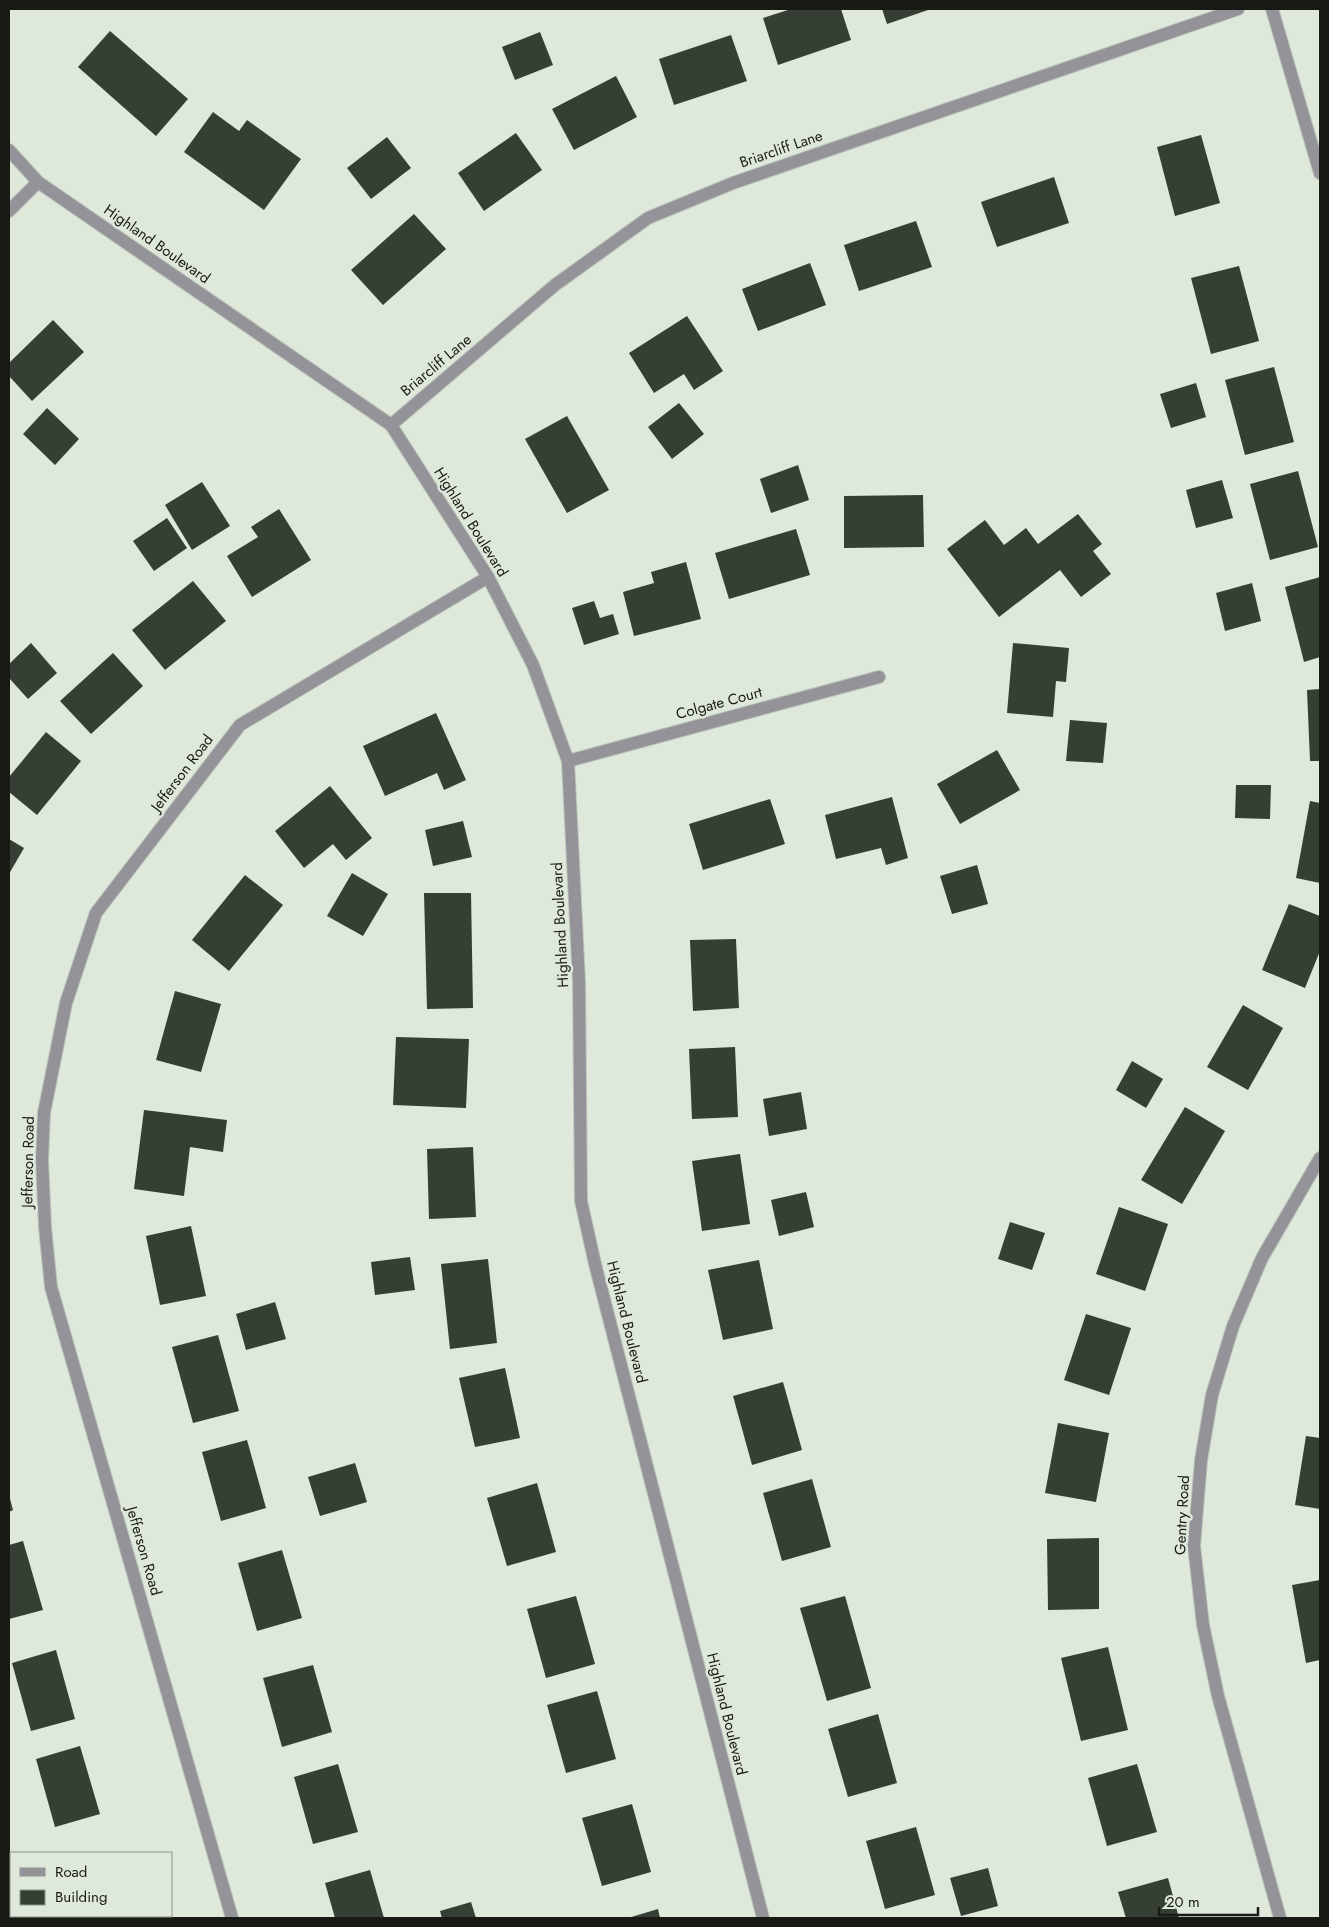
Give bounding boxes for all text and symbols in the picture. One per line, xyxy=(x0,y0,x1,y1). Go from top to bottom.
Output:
street label: Briarcliff Lane xyxy=(736,124,826,174)
street label: Highland Boulevard xyxy=(99,199,215,289)
street label: Briarcliff Lane xyxy=(396,329,476,401)
street label: Highland Boulevard xyxy=(428,463,514,581)
street label: Colgate Court xyxy=(673,681,765,725)
street label: Jefferson Road xyxy=(144,730,218,818)
street label: Highland Boulevard xyxy=(546,862,574,988)
street label: Jefferson Road xyxy=(16,1116,40,1210)
street label: Highland Boulevard xyxy=(601,1258,653,1386)
street label: Gentry Road xyxy=(1169,1475,1195,1555)
street label: Jefferson Road xyxy=(120,1502,167,1598)
street label: Highland Boulevard xyxy=(701,1650,753,1778)
legend xyxy=(10,1852,172,1917)
text: Road xyxy=(55,1861,87,1883)
scale bar xyxy=(1159,1884,1258,1916)
text: Building xyxy=(55,1886,107,1908)
text: 20 m xyxy=(1166,1891,1200,1913)

